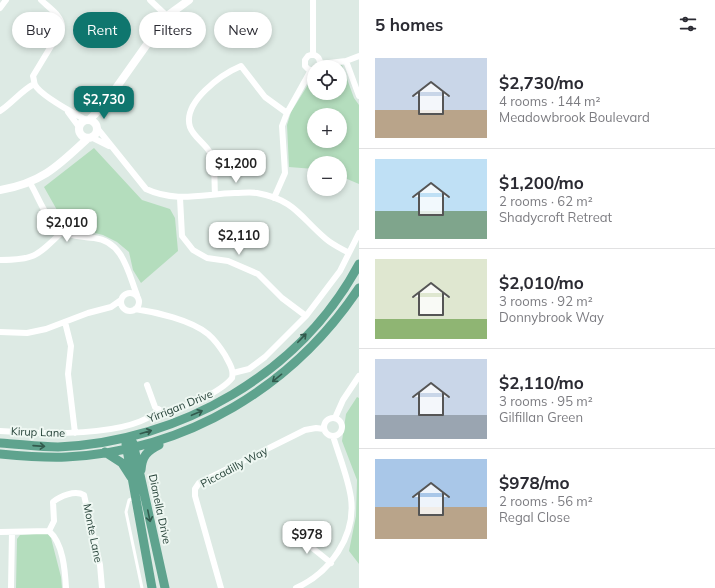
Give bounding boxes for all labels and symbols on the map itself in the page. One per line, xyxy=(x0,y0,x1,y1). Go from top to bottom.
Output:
pin: $2,730 xyxy=(71,86,137,120)
pin: $1,200 xyxy=(203,150,269,184)
pin: $2,010 xyxy=(34,209,100,243)
pin: $2,110 xyxy=(206,222,272,256)
one-way arrow xyxy=(298,333,307,343)
one-way arrow xyxy=(271,374,282,382)
street label: Yirrigan Drive xyxy=(144,387,215,426)
one-way arrow xyxy=(191,409,203,417)
street label: Kirup Lane xyxy=(11,424,65,440)
one-way arrow xyxy=(139,428,152,435)
one-way arrow xyxy=(32,442,45,450)
street label: Piccadilly Way xyxy=(198,443,270,491)
street label: Dianella Drive xyxy=(146,473,174,545)
street label: Monte Lane xyxy=(80,502,106,564)
one-way arrow xyxy=(145,509,153,522)
pin: $978 xyxy=(283,521,331,555)

